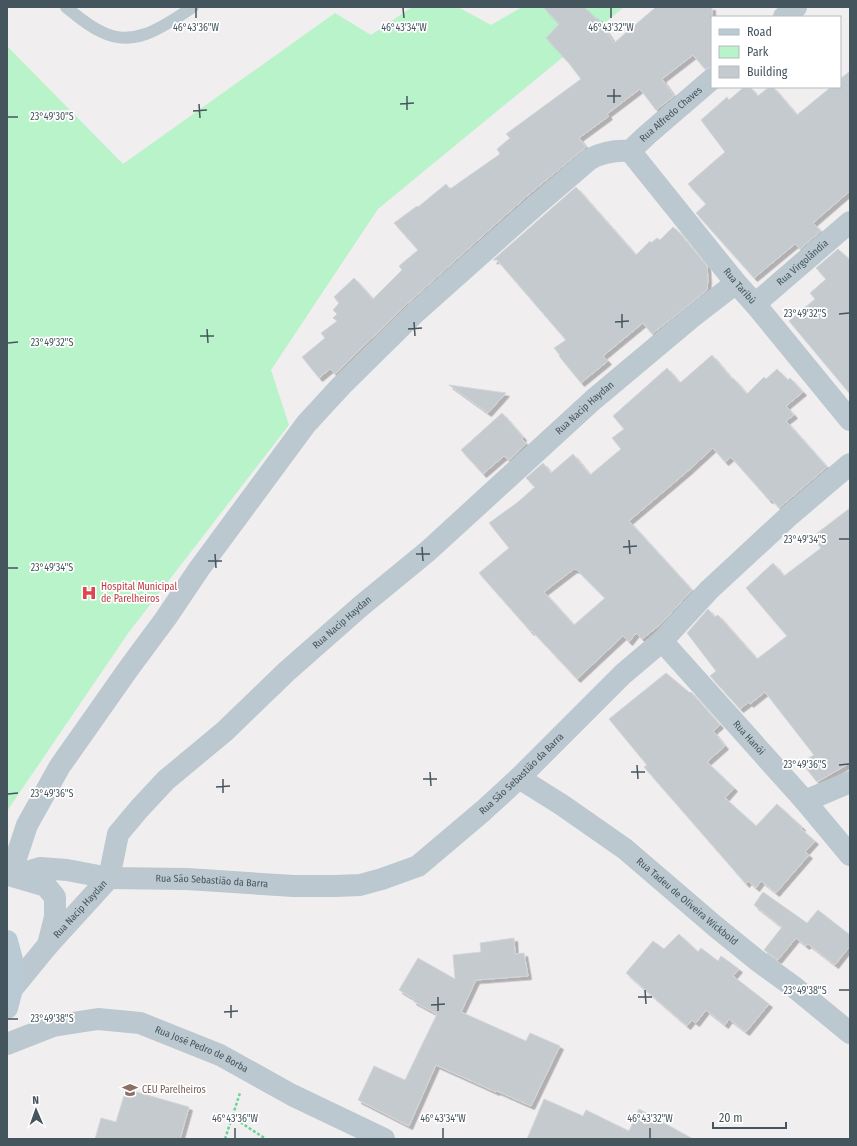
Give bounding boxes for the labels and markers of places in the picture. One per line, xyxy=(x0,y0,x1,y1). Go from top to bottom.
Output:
place label: Hospital Municipal de Parelheiros xyxy=(101,581,177,605)
hospital icon: Hospital Municipal de Parelheiros xyxy=(80,584,98,602)
school or university icon: CEU Parelheiros xyxy=(121,1081,139,1099)
place label: CEU Parelheiros xyxy=(142,1084,206,1096)

